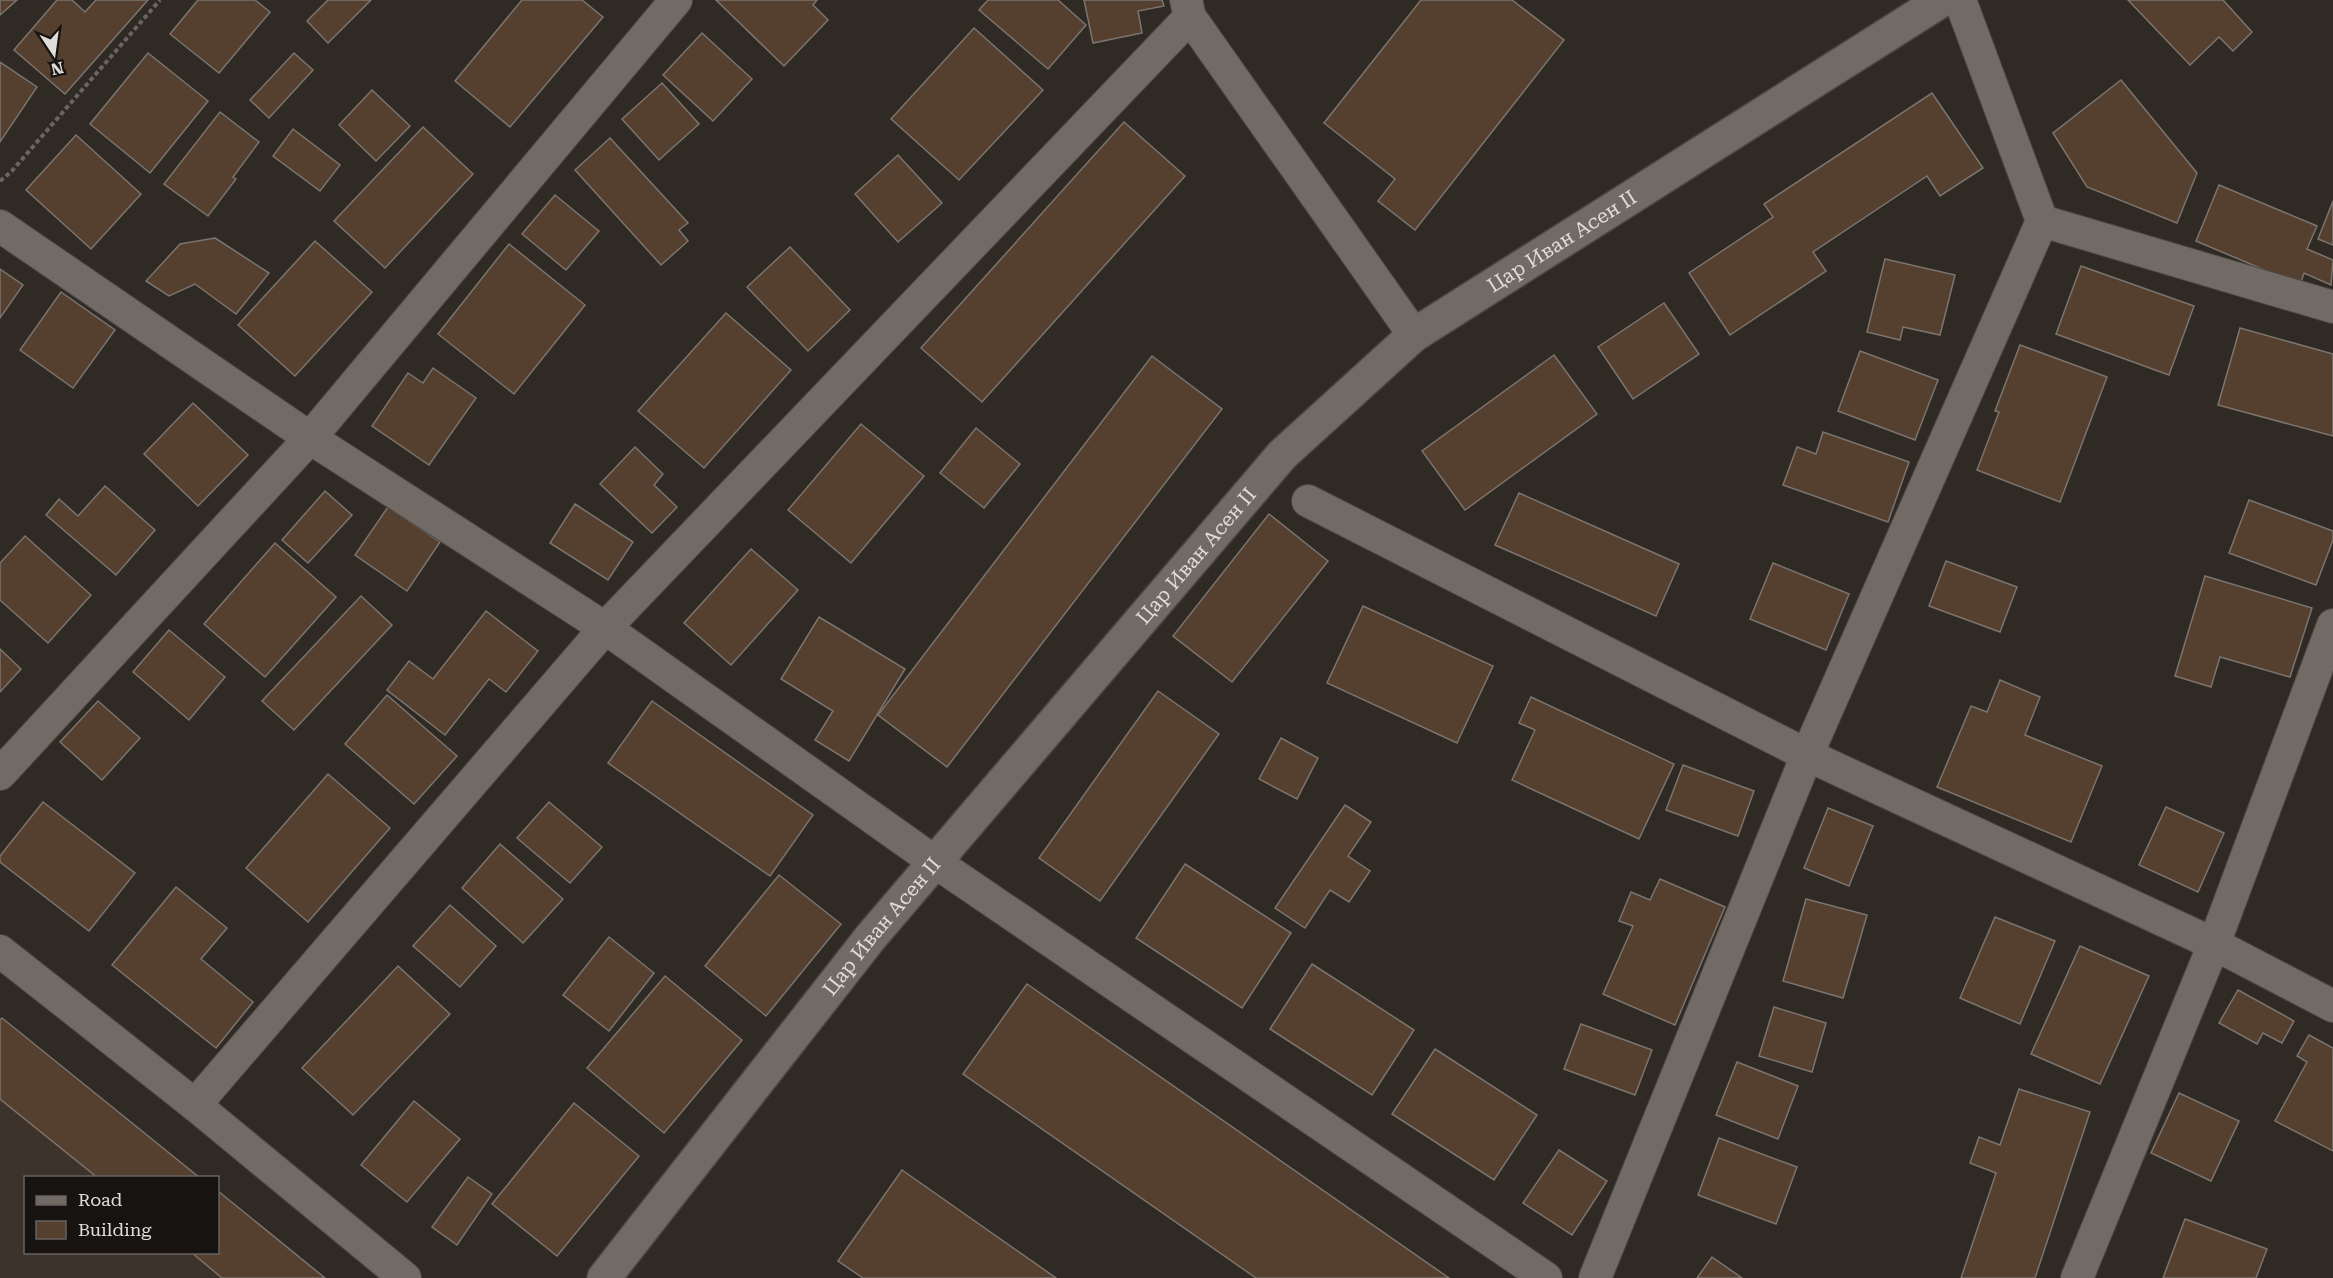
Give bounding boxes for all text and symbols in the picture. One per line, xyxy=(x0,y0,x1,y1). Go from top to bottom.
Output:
north arrow xyxy=(24,24,84,84)
text: N xyxy=(49,57,65,79)
street label: Цар Иван Асен II xyxy=(1483,185,1641,297)
street label: Цар Иван Асен II xyxy=(1131,483,1261,629)
street label: Цар Иван Асен II xyxy=(818,852,945,1000)
legend xyxy=(24,1176,219,1254)
text: Road xyxy=(78,1189,123,1210)
text: Building xyxy=(78,1219,152,1240)

